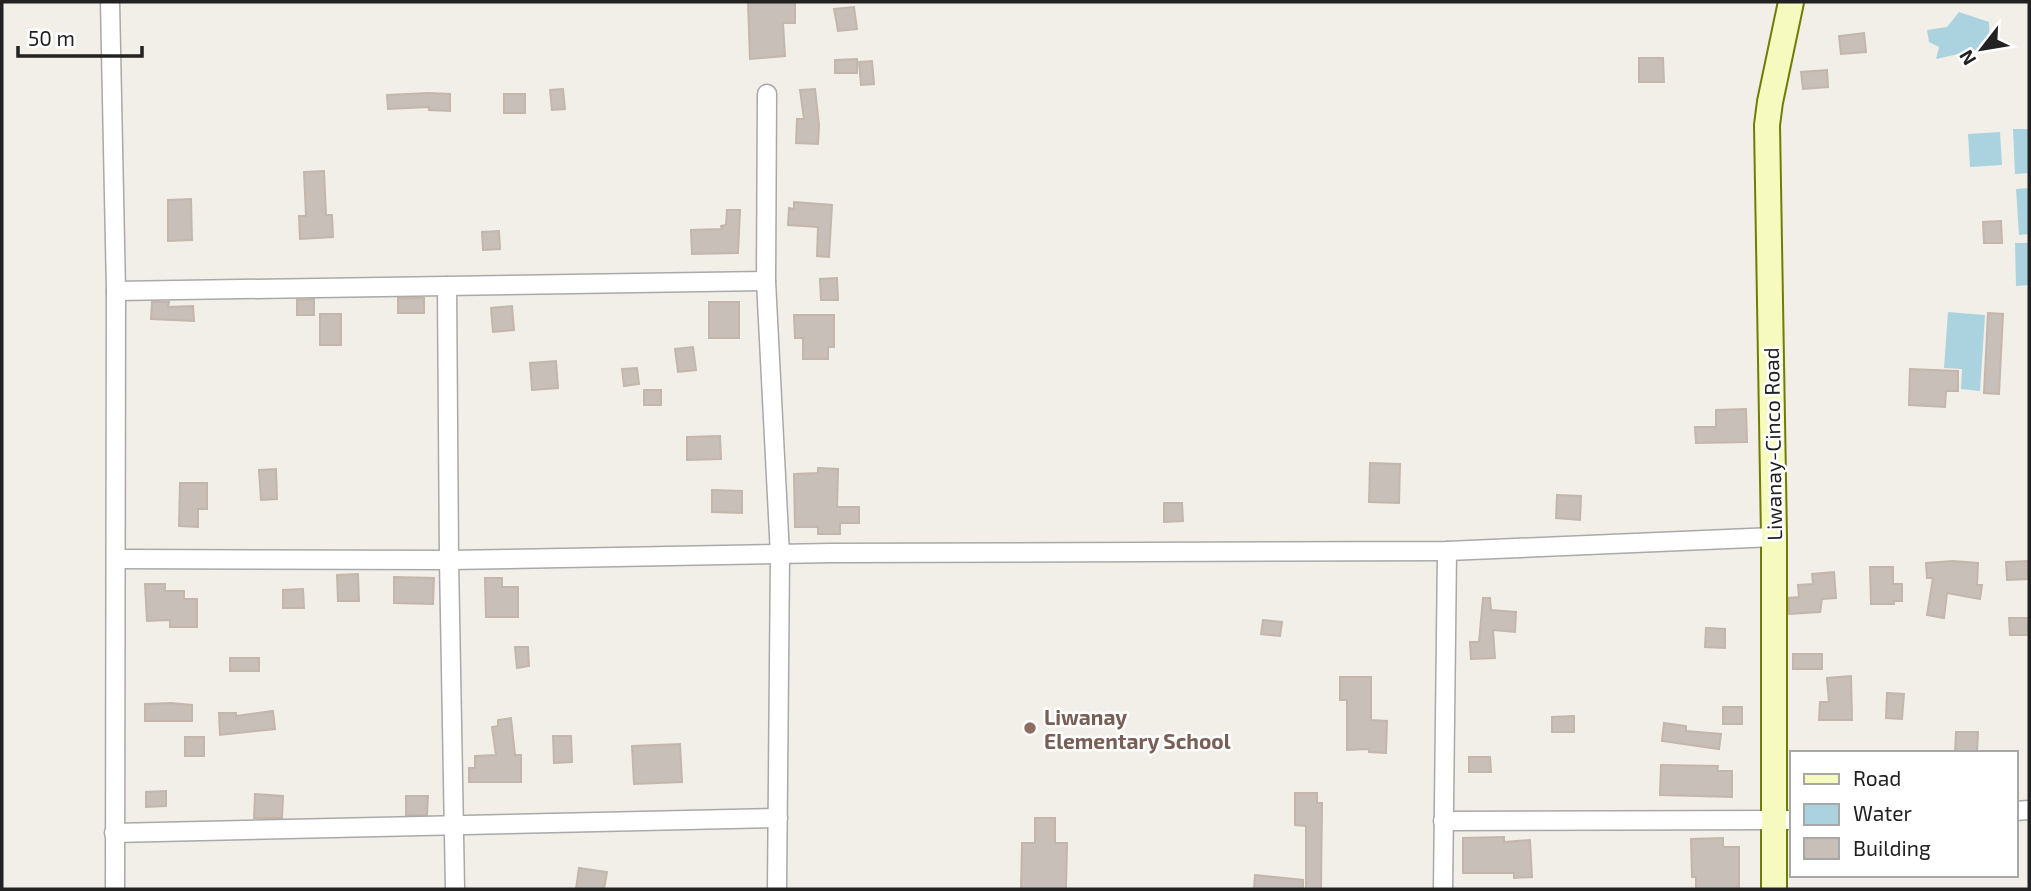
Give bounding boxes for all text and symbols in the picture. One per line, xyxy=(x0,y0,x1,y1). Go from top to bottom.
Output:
scale bar xyxy=(18,14,142,58)
north arrow xyxy=(1947,14,2017,84)
text: 50 m xyxy=(28,25,75,50)
text: N xyxy=(1954,46,1980,70)
street label: Liwanay-Cinco Road xyxy=(1758,347,1786,541)
place label: Liwanay Elementary School xyxy=(1044,704,1231,754)
marker: Liwanay Elementary School xyxy=(1022,720,1038,736)
legend xyxy=(1790,751,2017,877)
text: Road xyxy=(1853,765,1901,790)
text: Water xyxy=(1853,800,1912,825)
text: Building xyxy=(1853,835,1931,860)

